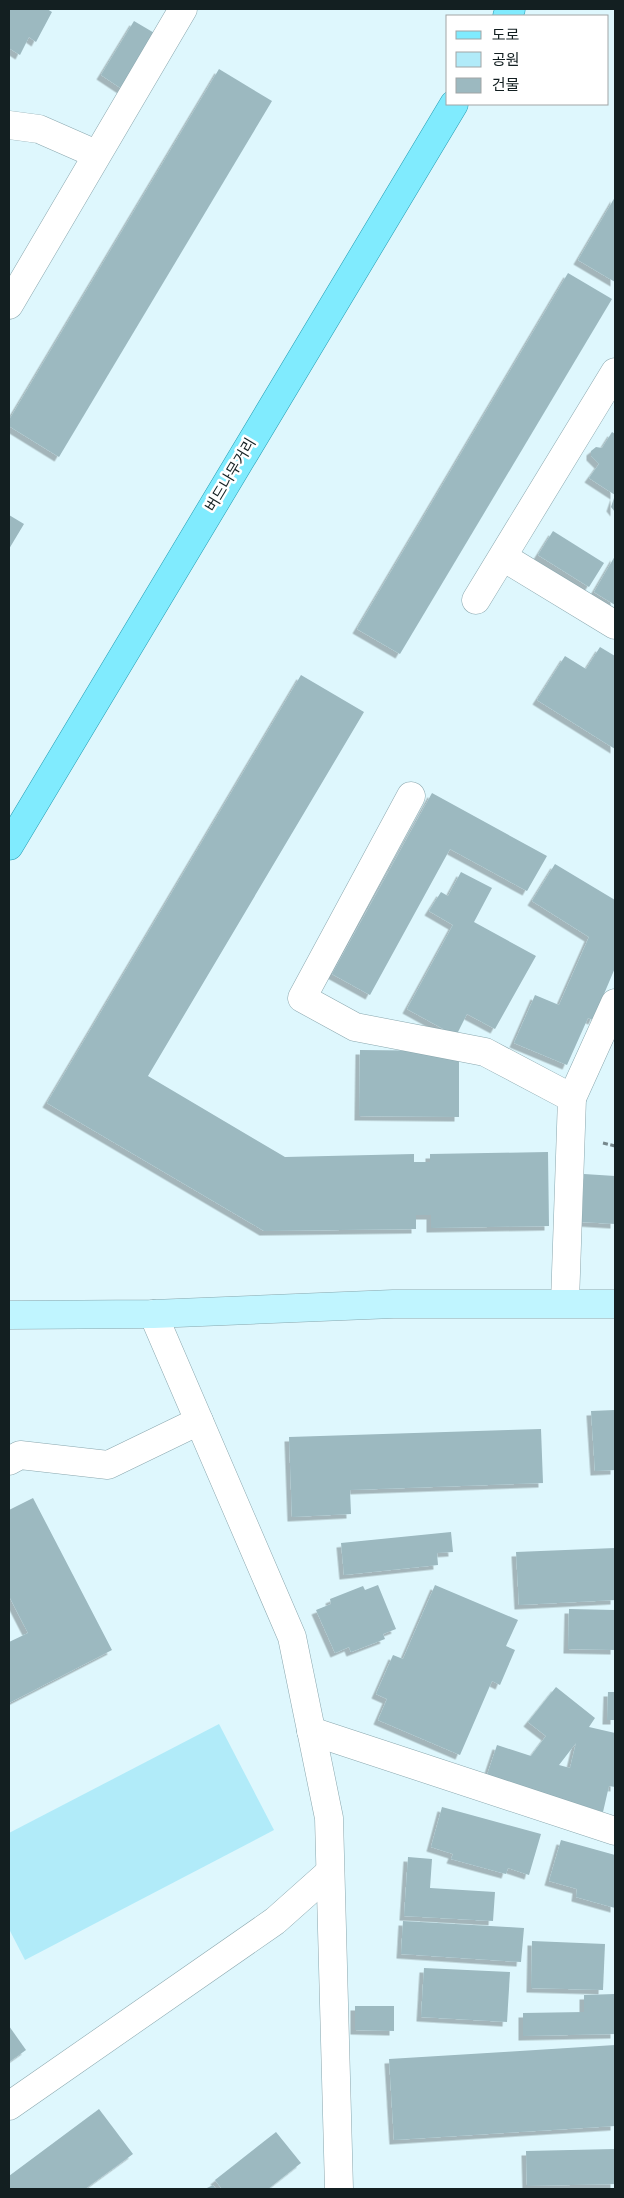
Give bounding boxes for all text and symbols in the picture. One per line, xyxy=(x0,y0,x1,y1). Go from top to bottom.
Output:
legend xyxy=(446,15,609,105)
text: 도로 xyxy=(492,28,520,43)
text: 공원 xyxy=(492,52,520,68)
text: 건물 xyxy=(492,77,520,93)
street label: 버드나무거리 xyxy=(202,435,259,514)

